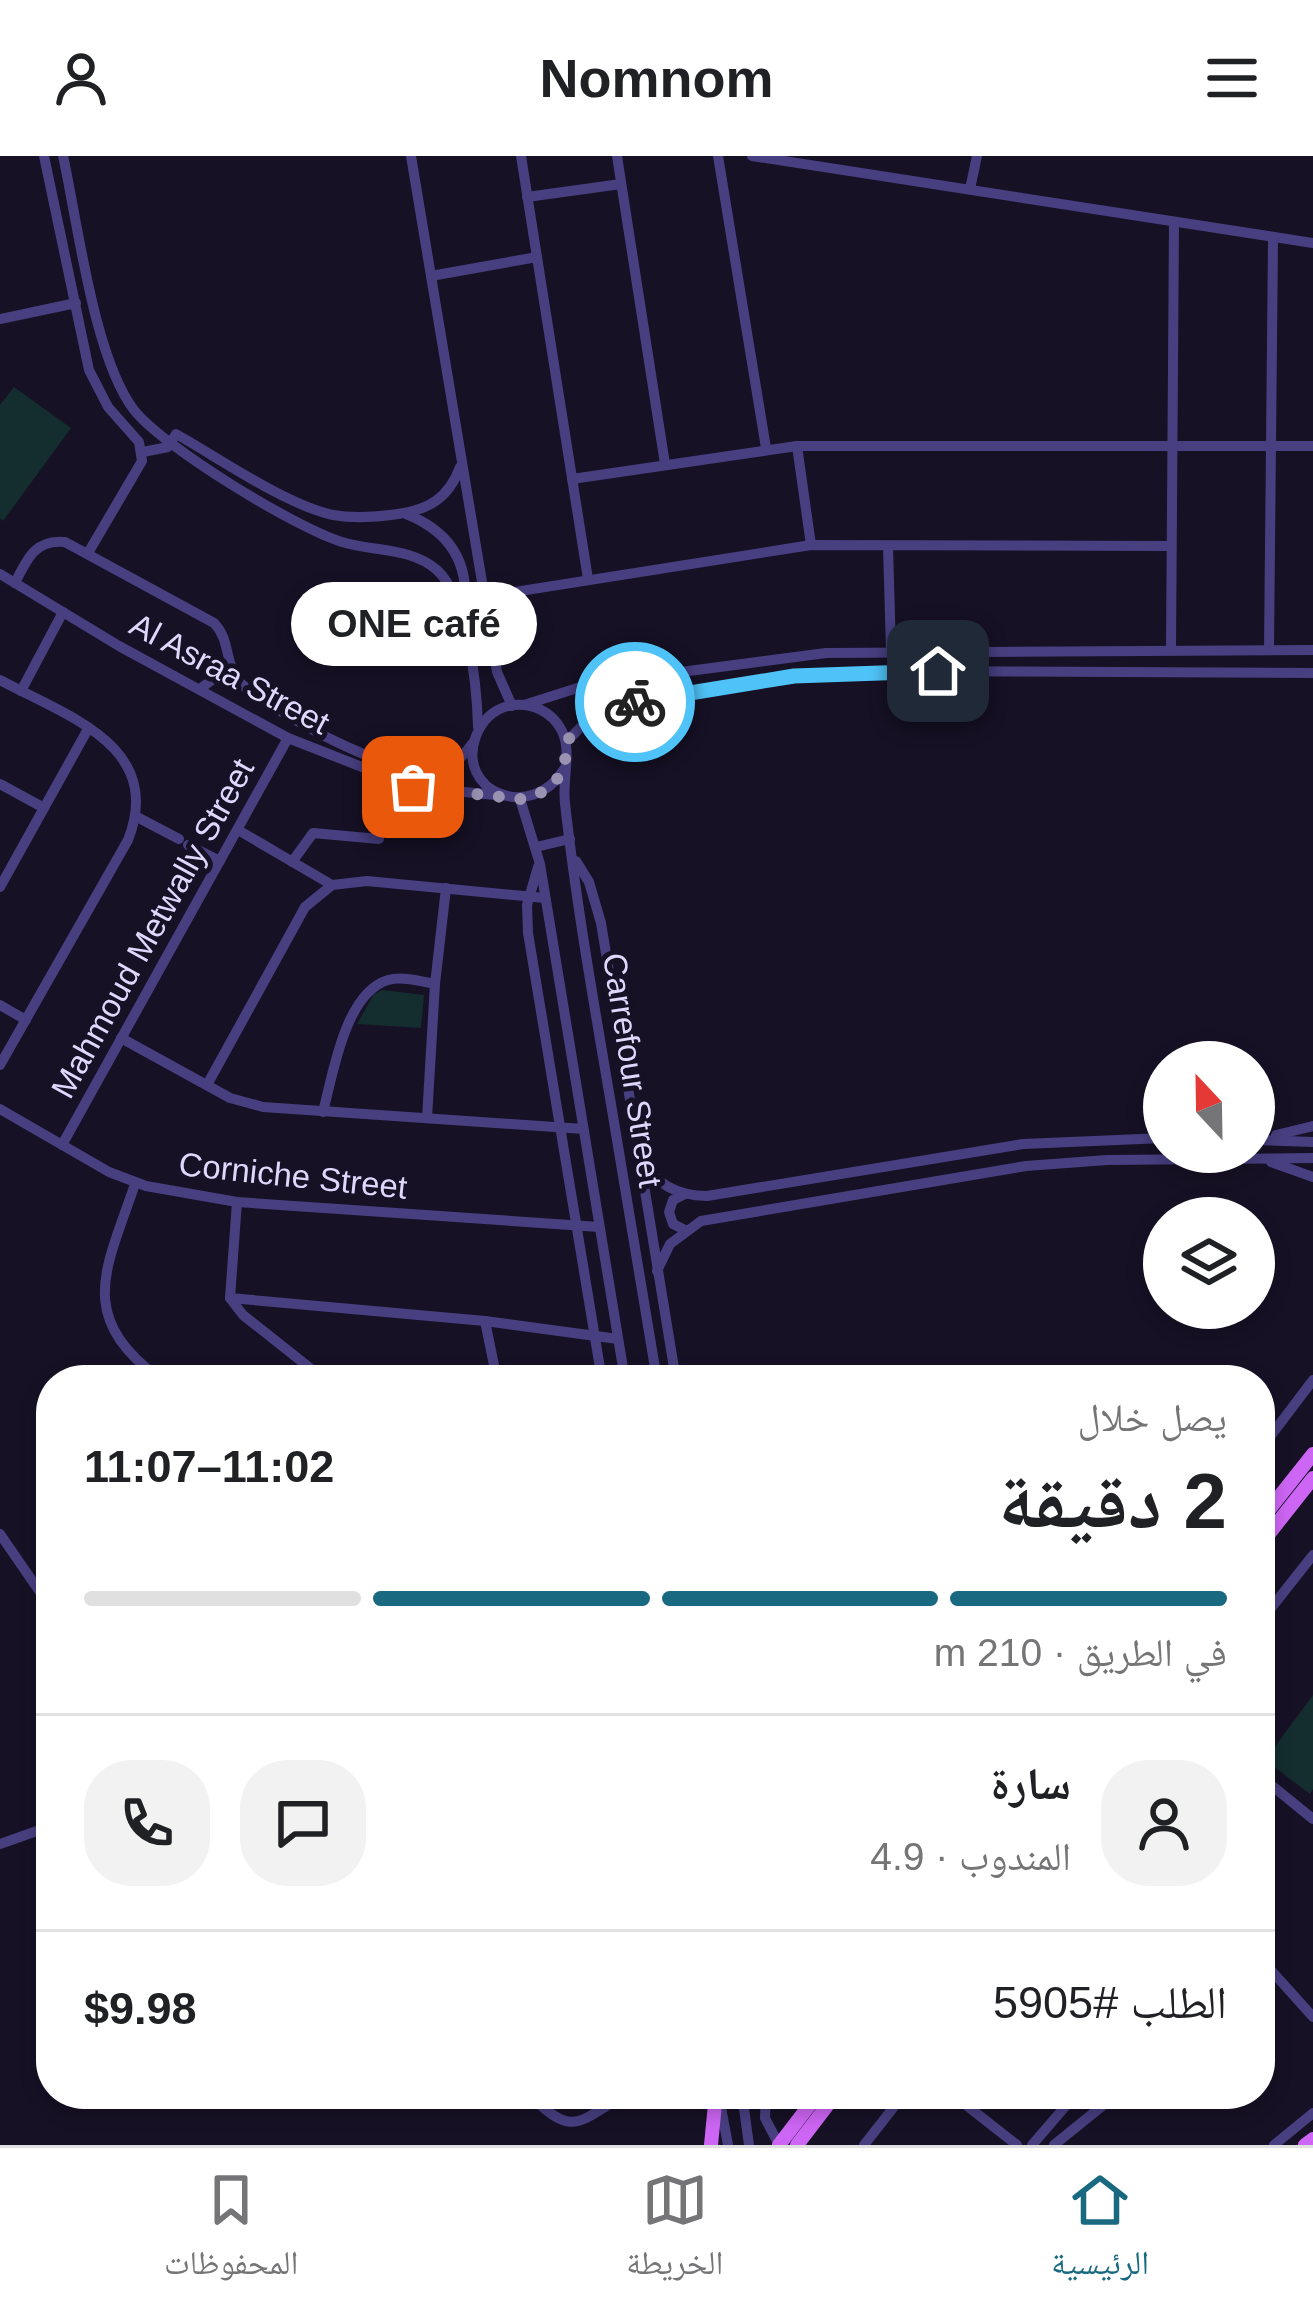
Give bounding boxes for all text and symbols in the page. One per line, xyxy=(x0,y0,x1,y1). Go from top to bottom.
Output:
icon: person xyxy=(48,45,114,111)
icon: menu xyxy=(1199,45,1265,111)
text: Nomnom xyxy=(540,48,774,108)
callout: ONE café xyxy=(290,583,536,667)
text: ONE café xyxy=(327,602,501,645)
street label: Al Asraa Street xyxy=(124,605,336,741)
pin xyxy=(887,620,989,722)
icon: home xyxy=(905,638,971,704)
courier xyxy=(575,642,695,762)
icon: bike xyxy=(602,669,668,735)
pin xyxy=(362,736,464,838)
street label: Mahmoud Metwally Street xyxy=(44,752,261,1104)
icon: bag xyxy=(380,754,446,820)
street label: Carrefour Street xyxy=(596,950,669,1190)
north arrow xyxy=(1143,1041,1275,1173)
map controls xyxy=(1143,1041,1275,1329)
street label: Corniche Street xyxy=(177,1145,409,1206)
button: layers xyxy=(1143,1197,1275,1329)
text: يصل خلال xyxy=(1078,1396,1227,1439)
text: 11:02–11:07 xyxy=(84,1441,334,1492)
text: 2 دقيقة xyxy=(998,1457,1227,1545)
text: في الطريق · 210 m xyxy=(934,1631,1227,1674)
text: سارة xyxy=(990,1758,1071,1809)
button: phone xyxy=(84,1760,210,1886)
button: chat xyxy=(240,1760,366,1886)
button: person xyxy=(1101,1760,1227,1886)
text: المندوب · 4.9 xyxy=(870,1835,1071,1878)
text: الطلب #5905 xyxy=(993,1977,1227,2028)
text: $9.98 xyxy=(84,1983,197,2034)
tab: المحفوظات xyxy=(164,2167,298,2295)
tab: الخريطة xyxy=(626,2167,723,2295)
tab: الرئيسية xyxy=(1051,2167,1149,2295)

